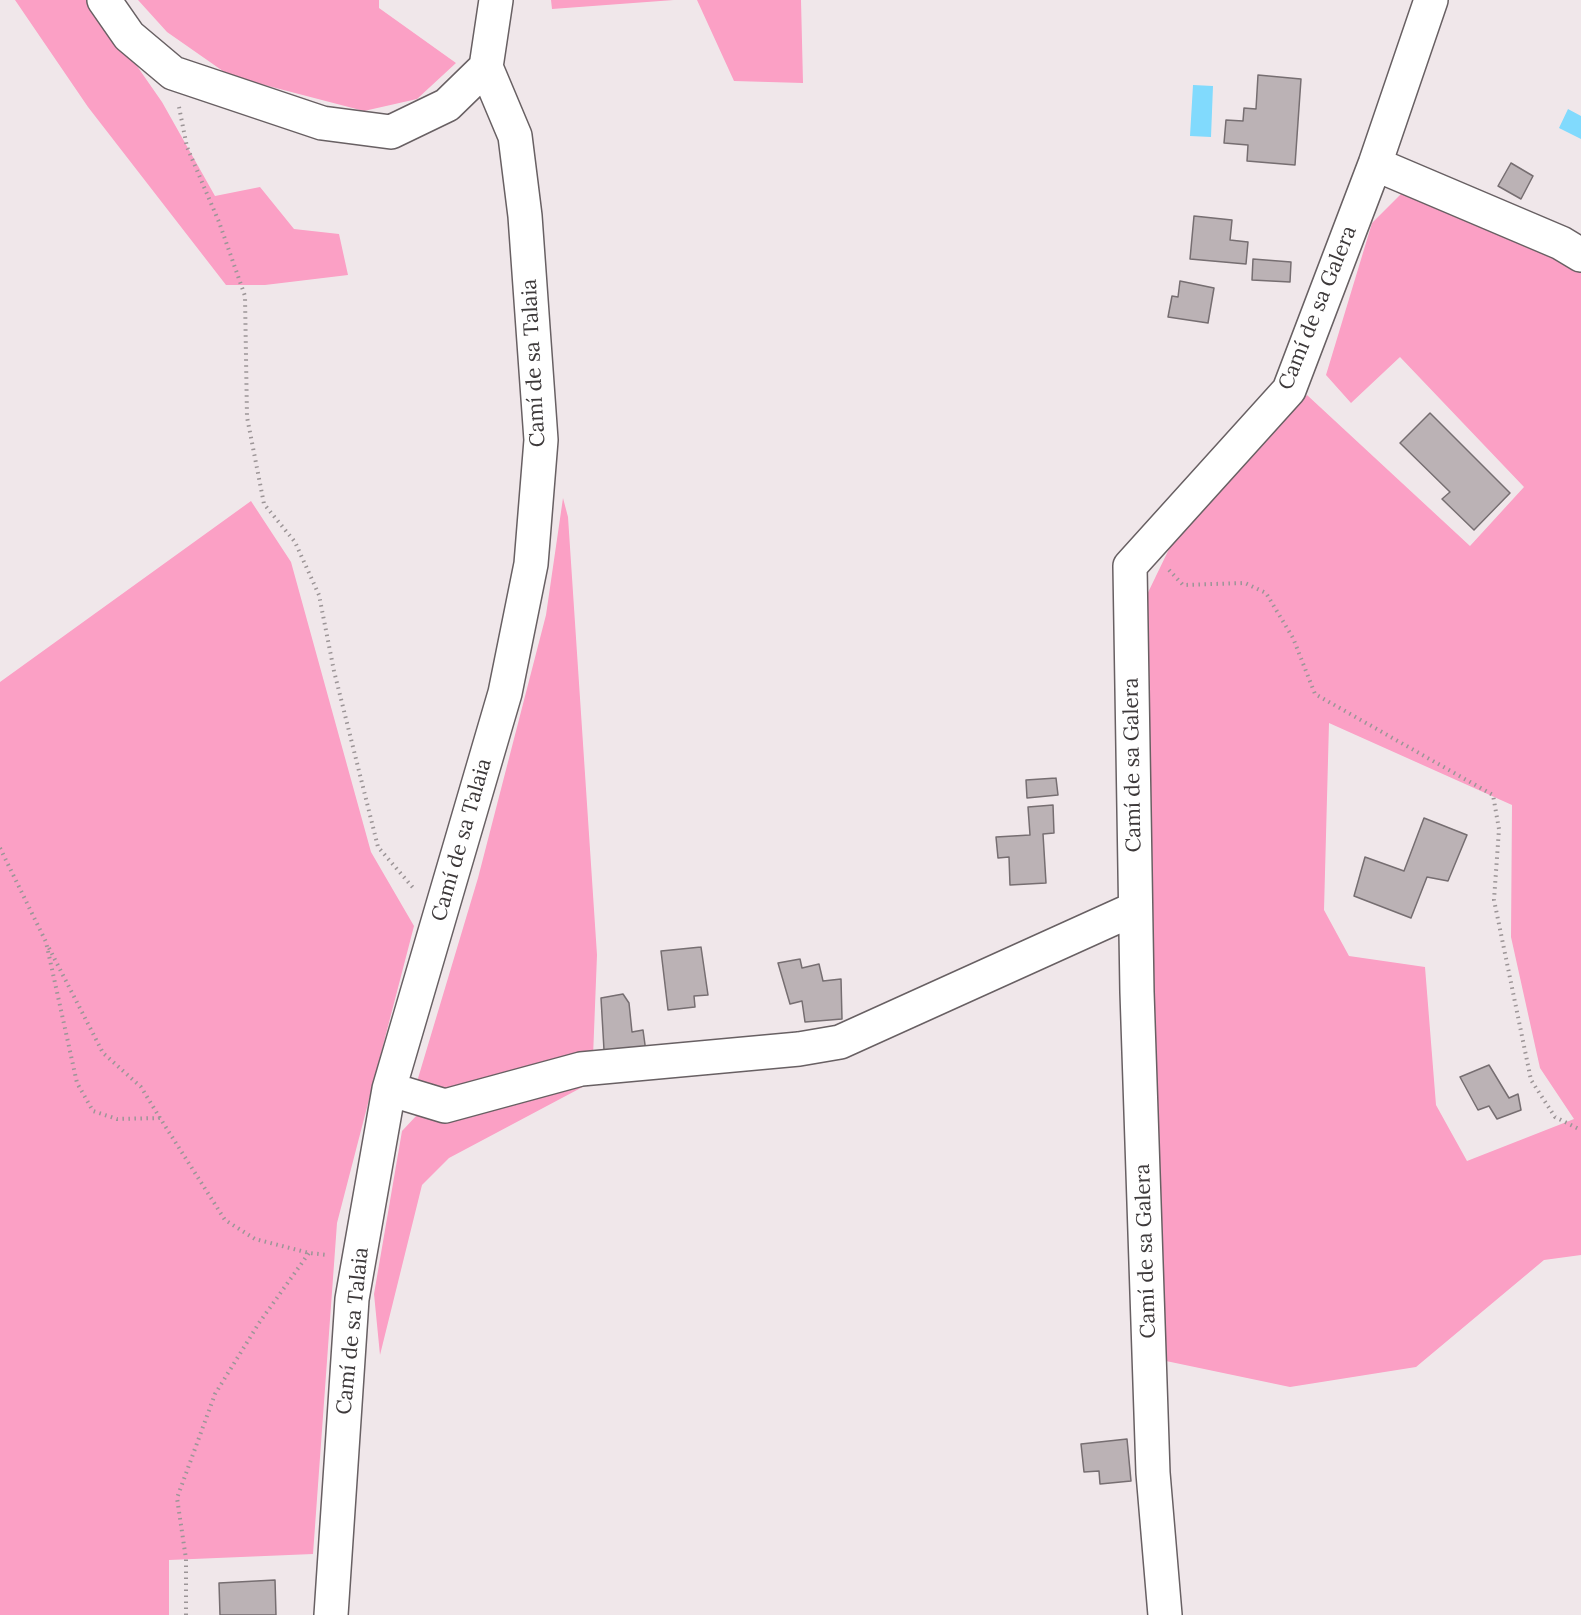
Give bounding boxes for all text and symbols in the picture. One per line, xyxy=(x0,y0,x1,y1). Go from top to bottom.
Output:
street label: Camí de sa Galera xyxy=(1274,222,1362,394)
street label: Camí de sa Talaia xyxy=(517,278,551,448)
street label: Camí de sa Galera xyxy=(1119,677,1147,853)
street label: Camí de sa Talaia xyxy=(427,756,497,924)
street label: Camí de sa Galera xyxy=(1130,1163,1162,1339)
street label: Camí de sa Talaia xyxy=(332,1246,374,1416)

